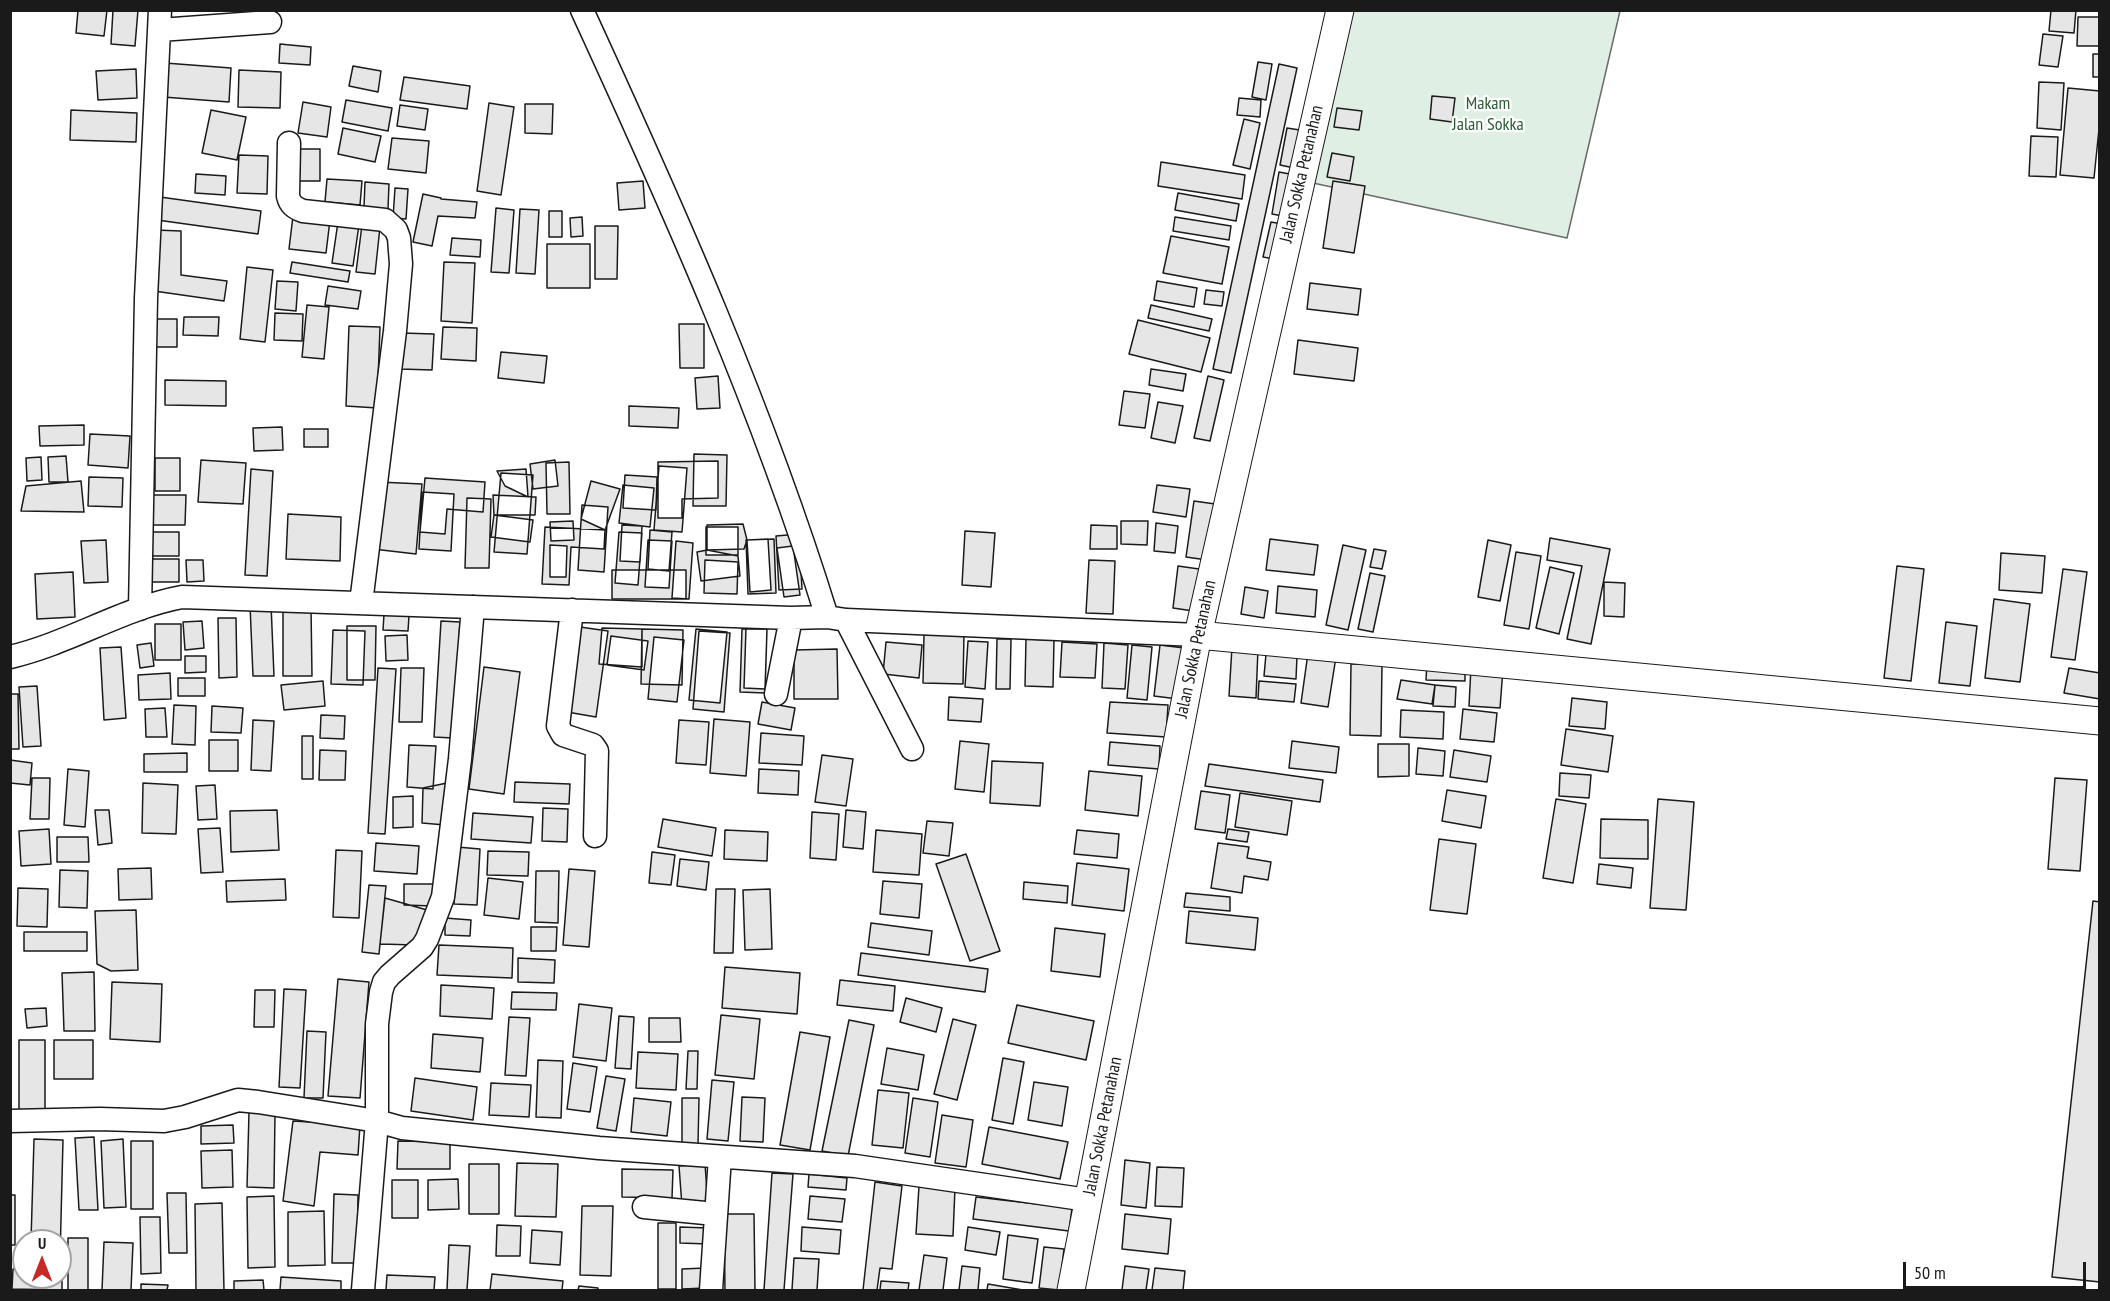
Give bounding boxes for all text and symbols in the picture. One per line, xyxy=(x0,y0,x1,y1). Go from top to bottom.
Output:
park label: Makam Jalan Sokka xyxy=(1452,93,1524,136)
street label: Jalan Sokka Petanahan xyxy=(1276,103,1328,245)
street label: Jalan Sokka Petanahan xyxy=(1171,578,1221,720)
street label: Jalan Sokka Petanahan xyxy=(1079,1055,1127,1197)
north arrow xyxy=(12,1229,72,1289)
text: U xyxy=(38,1233,46,1253)
scale bar xyxy=(1906,1250,2089,1288)
text: 50 m xyxy=(1914,1261,1946,1284)

